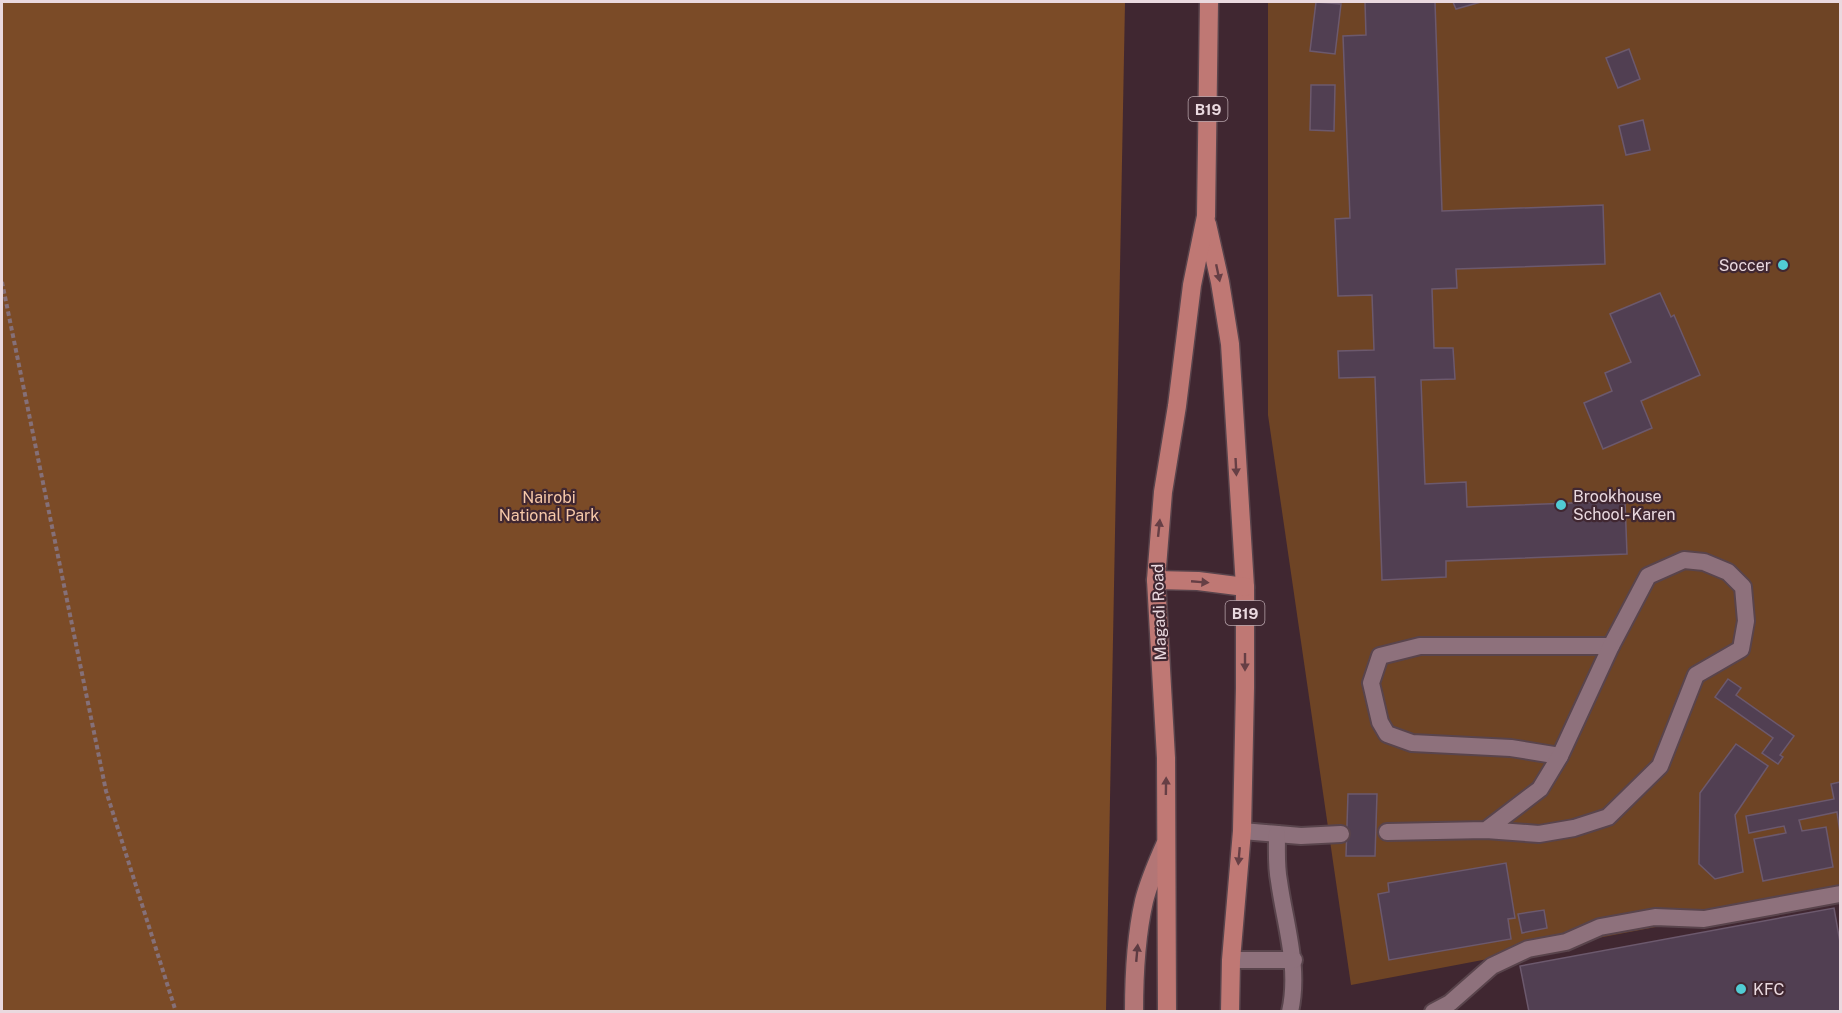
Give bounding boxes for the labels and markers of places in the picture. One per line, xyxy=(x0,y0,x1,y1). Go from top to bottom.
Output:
place label: Soccer xyxy=(1719,256,1771,275)
marker: Soccer xyxy=(1776,258,1790,272)
place label: Brookhouse School- Karen xyxy=(1573,487,1676,524)
marker: Brookhouse School- Karen xyxy=(1554,498,1568,512)
place label: KFC xyxy=(1753,980,1784,999)
marker: KFC xyxy=(1734,982,1748,996)

